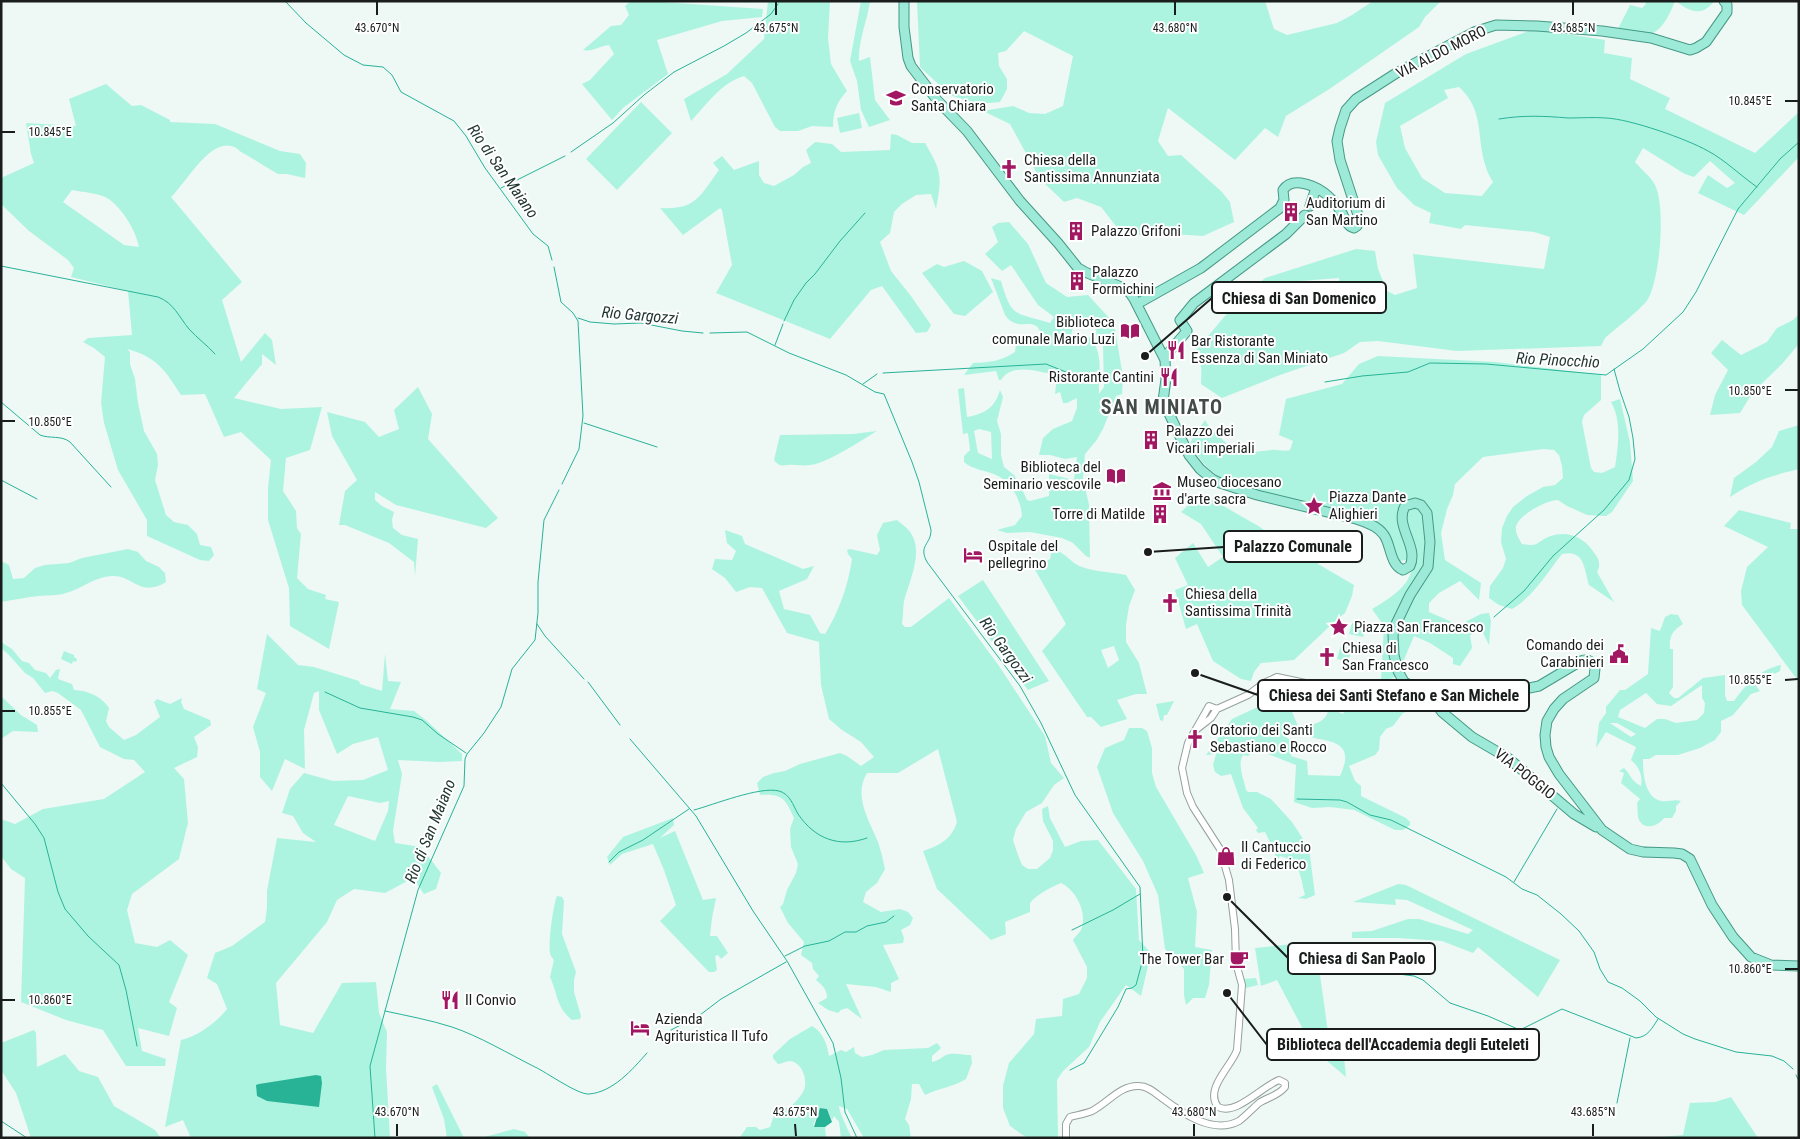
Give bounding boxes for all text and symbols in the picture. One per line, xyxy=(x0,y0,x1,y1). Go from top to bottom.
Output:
text: 43.670°N xyxy=(355,21,399,35)
text: 43.675°N xyxy=(754,21,798,35)
text: 43.680°N xyxy=(1153,21,1197,35)
text: 43.685°N xyxy=(1551,21,1595,35)
street label: VIA ALDO MORO xyxy=(1393,22,1489,82)
place label: Conservatorio Santa Chiara xyxy=(911,80,994,115)
school or university icon: Conservatorio Santa Chiara xyxy=(885,87,907,109)
text: 10.845°E xyxy=(1728,94,1772,108)
water label: Rio di San Maiano xyxy=(464,120,543,222)
text: 10.845°E xyxy=(28,125,72,139)
place label: Chiesa della Santissima Annunziata xyxy=(1024,151,1160,186)
church icon: Chiesa della Santissima Annunziata xyxy=(998,158,1020,180)
place label: Auditorium di San Martino xyxy=(1306,194,1385,229)
building icon: Auditorium di San Martino xyxy=(1280,201,1302,223)
building icon: Palazzo Grifoni xyxy=(1065,220,1087,242)
place label: Palazzo Grifoni xyxy=(1091,222,1181,240)
place label: Palazzo Formichini xyxy=(1092,263,1154,298)
building icon: Palazzo Formichini xyxy=(1066,270,1088,292)
callout: Chiesa di San Domenico xyxy=(1212,282,1386,313)
text: Chiesa di San Domenico xyxy=(1222,289,1376,308)
water label: Rio Gargozzi xyxy=(601,302,680,328)
place label: Biblioteca comunale Mario Luzi xyxy=(992,313,1115,348)
library icon: Biblioteca comunale Mario Luzi xyxy=(1119,320,1141,342)
place label: Bar Ristorante Essenza di San Miniato xyxy=(1191,332,1328,367)
restaurant icon: Bar Ristorante Essenza di San Miniato xyxy=(1165,339,1187,361)
water label: Rio Pinocchio xyxy=(1516,348,1601,372)
restaurant icon: Ristorante Cantini xyxy=(1158,366,1180,388)
place label: Ristorante Cantini xyxy=(1049,368,1154,386)
text: 10.850°E xyxy=(1728,384,1772,398)
district label: SAN MINIATO xyxy=(1101,395,1223,419)
text: 10.850°E xyxy=(28,415,72,429)
place label: Palazzo dei Vicari imperiali xyxy=(1166,422,1255,457)
building icon: Palazzo dei Vicari imperiali xyxy=(1140,429,1162,451)
place label: Biblioteca del Seminario vescovile xyxy=(983,458,1101,493)
library icon: Biblioteca del Seminario vescovile xyxy=(1105,465,1127,487)
place label: Museo diocesano d'arte sacra xyxy=(1177,473,1282,508)
museum icon: Museo diocesano d'arte sacra xyxy=(1151,480,1173,502)
place label: Piazza Dante Alighieri xyxy=(1329,488,1406,523)
place icon: Piazza Dante Alighieri xyxy=(1303,495,1325,517)
building icon: Torre di Matilde xyxy=(1149,503,1171,525)
place label: Torre di Matilde xyxy=(1052,505,1145,523)
callout: Palazzo Comunale xyxy=(1224,531,1362,562)
place label: Ospitale del pellegrino xyxy=(988,537,1058,572)
text: Palazzo Comunale xyxy=(1234,537,1352,556)
hotel icon: Ospitale del pellegrino xyxy=(962,544,984,566)
place label: Chiesa della Santissima Trinità xyxy=(1185,585,1291,620)
church icon: Chiesa della Santissima Trinità xyxy=(1159,592,1181,614)
water label: Rio Gargozzi xyxy=(976,613,1037,687)
place icon: Piazza San Francesco xyxy=(1328,616,1350,638)
place label: Piazza San Francesco xyxy=(1354,618,1483,636)
place label: Comando dei Carabinieri xyxy=(1526,636,1604,671)
place label: Chiesa di San Francesco xyxy=(1342,639,1429,674)
public building icon: Comando dei Carabinieri xyxy=(1608,643,1630,665)
church icon: Chiesa di San Francesco xyxy=(1316,646,1338,668)
text: 10.855°E xyxy=(1728,673,1772,687)
callout: Chiesa dei Santi Stefano e San Michele xyxy=(1258,680,1529,711)
text: Chiesa dei Santi Stefano e San Michele xyxy=(1269,686,1520,705)
text: 10.855°E xyxy=(28,704,72,718)
place label: Oratorio dei Santi Sebastiano e Rocco xyxy=(1210,721,1327,756)
church icon: Oratorio dei Santi Sebastiano e Rocco xyxy=(1184,728,1206,750)
street label: VIA POGGIO xyxy=(1491,745,1559,803)
water label: Rio di San Maiano xyxy=(401,776,460,886)
place label: Il Cantuccio di Federico xyxy=(1241,838,1311,873)
shop icon: Il Cantuccio di Federico xyxy=(1215,845,1237,867)
callout: Chiesa di San Paolo xyxy=(1288,943,1435,974)
cafe icon: The Tower Bar xyxy=(1228,948,1250,970)
text: Chiesa di San Paolo xyxy=(1298,949,1426,968)
place label: The Tower Bar xyxy=(1139,950,1224,968)
text: 10.860°E xyxy=(1728,962,1772,976)
restaurant icon: Il Convio xyxy=(439,989,461,1011)
place label: Il Convio xyxy=(465,991,516,1009)
text: 10.860°E xyxy=(28,993,72,1007)
place label: Azienda Agrituristica Il Tufo xyxy=(655,1010,768,1045)
hotel icon: Azienda Agrituristica Il Tufo xyxy=(629,1017,651,1039)
callout: Biblioteca dell'Accademia degli Euteleti xyxy=(1267,1029,1539,1060)
text: Biblioteca dell'Accademia degli Euteleti xyxy=(1277,1035,1529,1054)
text: 43.670°N xyxy=(375,1105,419,1119)
text: 43.675°N xyxy=(773,1105,817,1119)
text: 43.680°N xyxy=(1172,1105,1216,1119)
text: 43.685°N xyxy=(1571,1105,1615,1119)

